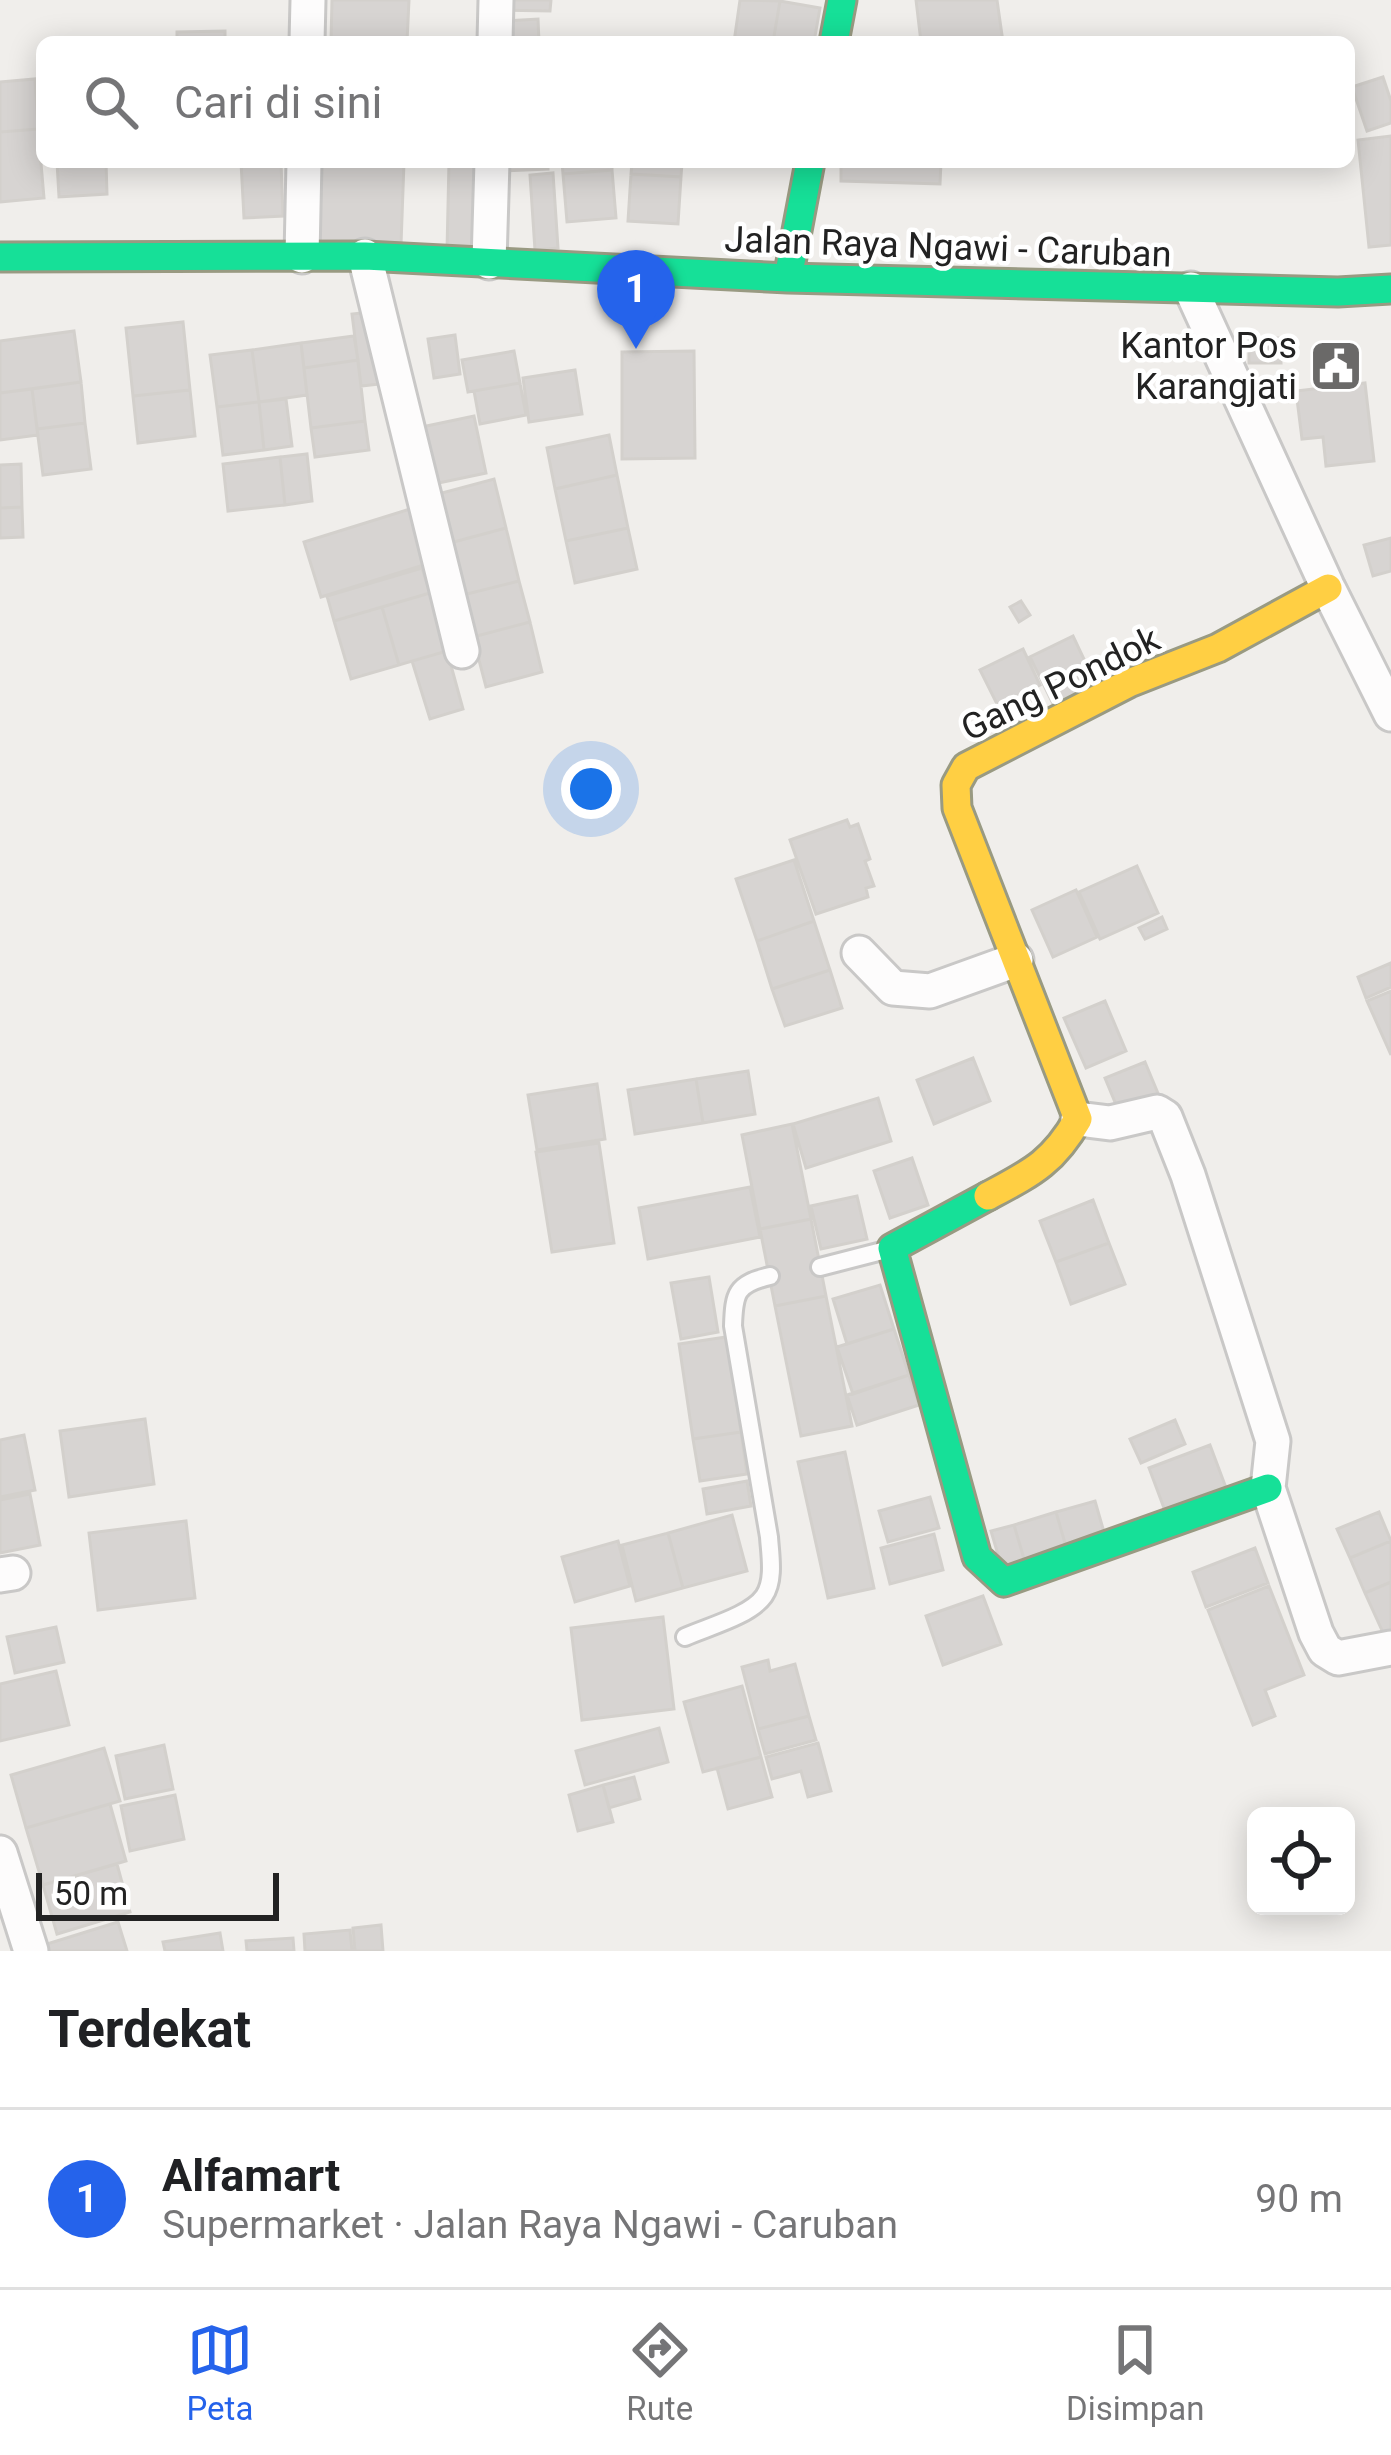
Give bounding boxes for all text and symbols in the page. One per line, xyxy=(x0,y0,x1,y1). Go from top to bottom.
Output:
search box xyxy=(36,36,1355,168)
icon: search xyxy=(78,69,144,135)
text: Cari di sini xyxy=(174,76,383,129)
street label: Jalan Raya Ngawi - Caruban xyxy=(724,218,1172,276)
pin: 1 xyxy=(597,250,675,349)
place label: Kantor Pos Karangjati xyxy=(1120,325,1297,408)
public building icon: Kantor Pos Karangjati xyxy=(1308,338,1364,394)
street label: Gang Pondok xyxy=(955,618,1167,750)
your location xyxy=(561,759,621,819)
map controls xyxy=(1247,1807,1355,1915)
button: locate xyxy=(1247,1807,1355,1915)
scale bar xyxy=(36,1867,279,1920)
text: 50 m xyxy=(54,1874,128,1913)
text: Terdekat xyxy=(48,2000,251,2059)
text: Alfamart xyxy=(162,2149,340,2202)
text: 1 xyxy=(76,2176,98,2222)
text: 90 m xyxy=(1255,2176,1343,2222)
text: Supermarket · Jalan Raya Ngawi - Caruban xyxy=(162,2202,898,2248)
tab: Peta xyxy=(186,2317,253,2428)
tab: Rute xyxy=(626,2317,693,2428)
tab: Disimpan xyxy=(1066,2317,1205,2428)

